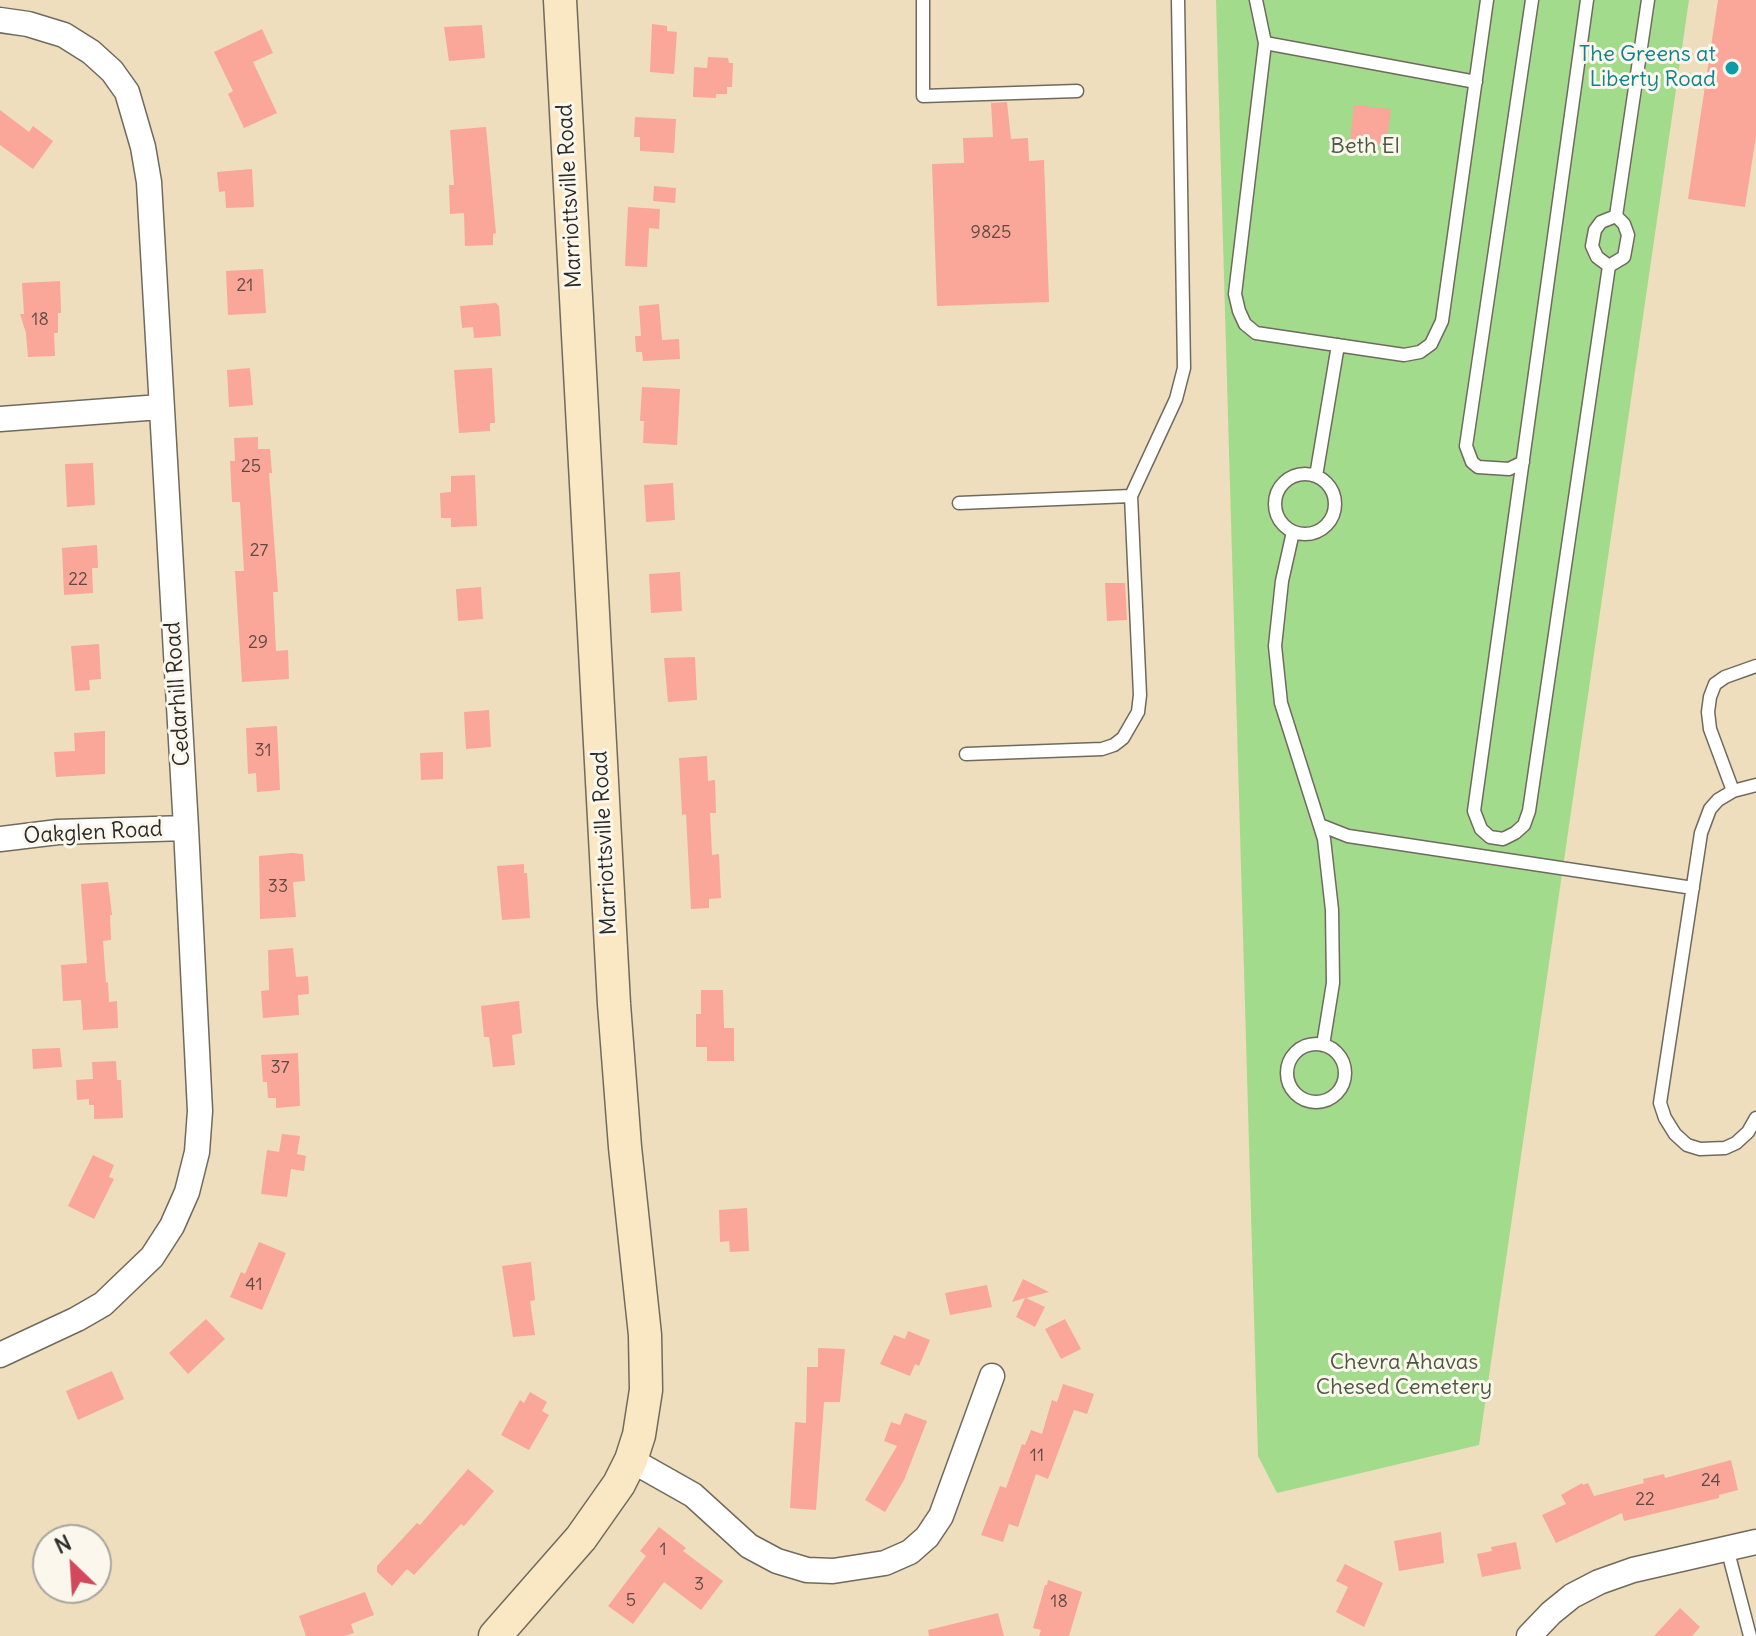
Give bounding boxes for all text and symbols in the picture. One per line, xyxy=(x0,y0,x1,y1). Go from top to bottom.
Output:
place label: The Greens at Liberty Road xyxy=(1579,42,1716,94)
marker: The Greens at Liberty Road xyxy=(1723,59,1741,77)
street label: Marriottsville Road xyxy=(552,103,588,289)
park label: Beth El xyxy=(1330,134,1400,160)
house number: 9825 xyxy=(971,222,1011,244)
house number: 21 xyxy=(236,275,254,297)
house number: 18 xyxy=(31,309,49,331)
house number: 25 xyxy=(241,456,261,478)
house number: 27 xyxy=(250,540,268,562)
house number: 22 xyxy=(68,569,88,591)
street label: Cedarhill Road xyxy=(160,621,196,767)
house number: 29 xyxy=(248,632,268,654)
house number: 31 xyxy=(254,740,272,762)
street label: Marriottsville Road xyxy=(587,750,623,936)
street label: Oakglen Road xyxy=(23,816,163,850)
house number: 33 xyxy=(268,876,288,898)
house number: 37 xyxy=(270,1057,290,1079)
house number: 41 xyxy=(245,1274,263,1296)
park label: Chevra Ahavas Chesed Cemetery xyxy=(1316,1350,1492,1402)
house number: 11 xyxy=(1030,1445,1044,1467)
house number: 24 xyxy=(1701,1470,1721,1492)
house number: 22 xyxy=(1635,1489,1655,1511)
north arrow xyxy=(32,1524,112,1604)
text: N xyxy=(50,1528,76,1560)
house number: 1 xyxy=(659,1539,667,1561)
house number: 3 xyxy=(694,1574,704,1596)
house number: 5 xyxy=(626,1590,636,1612)
house number: 18 xyxy=(1050,1591,1068,1613)

